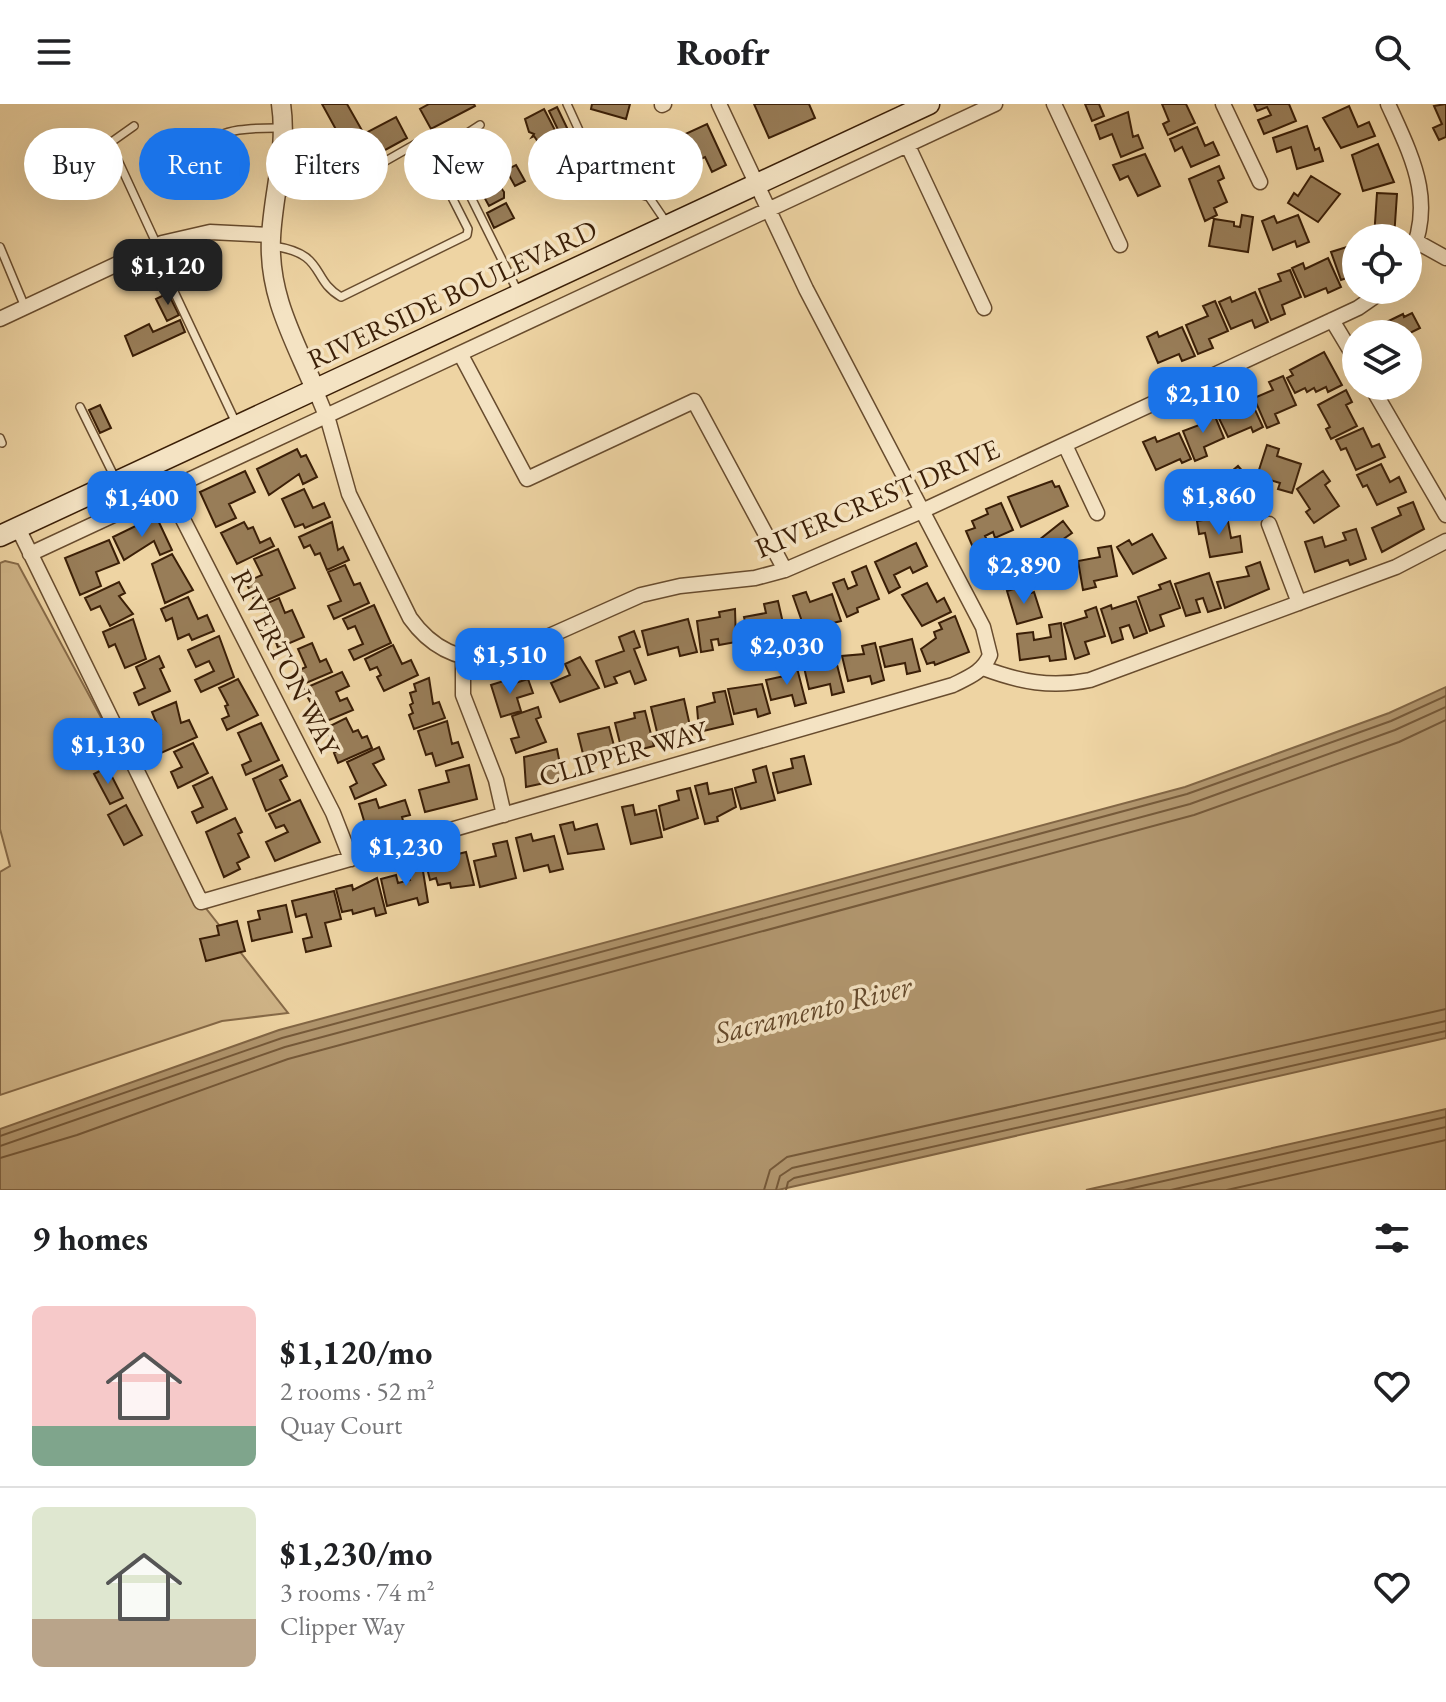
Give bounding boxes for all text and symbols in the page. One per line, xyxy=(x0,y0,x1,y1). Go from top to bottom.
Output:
text: Roofr xyxy=(677,29,769,76)
icon: menu xyxy=(32,30,76,74)
icon: search xyxy=(1370,30,1414,74)
chip: Buy xyxy=(24,128,123,200)
chip: Rent xyxy=(139,128,250,200)
chip: Filters xyxy=(266,128,388,200)
chip: New xyxy=(404,128,512,200)
chip: Apartment xyxy=(528,128,703,200)
street label: RIVERSIDE BOULEVARD xyxy=(301,211,603,377)
map controls xyxy=(1342,224,1422,400)
button: locate xyxy=(1342,224,1422,304)
pin: $1,120 xyxy=(103,239,233,307)
text: $1,120 xyxy=(131,248,205,282)
button: layers xyxy=(1342,320,1422,400)
pin: $2,110 xyxy=(1138,367,1268,435)
text: $2,110 xyxy=(1166,376,1240,410)
street label: RIVERCREST DRIVE xyxy=(749,430,1005,566)
pin: $1,860 xyxy=(1154,469,1284,537)
pin: $1,400 xyxy=(77,471,207,539)
text: $1,860 xyxy=(1182,478,1256,512)
text: $1,400 xyxy=(105,480,179,514)
pin: $2,890 xyxy=(959,538,1089,606)
text: $2,890 xyxy=(987,547,1061,581)
street label: RIVERTON WAY xyxy=(224,563,349,763)
pin: $2,030 xyxy=(722,619,852,687)
pin: $1,510 xyxy=(445,628,575,696)
text: $2,030 xyxy=(750,628,824,662)
text: $1,510 xyxy=(473,637,547,671)
street label: CLIPPER WAY xyxy=(535,711,713,794)
pin: $1,130 xyxy=(43,718,173,786)
text: $1,130 xyxy=(71,727,145,761)
pin: $1,230 xyxy=(341,820,471,888)
text: $1,230 xyxy=(369,829,443,863)
water label: Sacramento River xyxy=(709,965,917,1053)
text: 9 homes xyxy=(32,1216,148,1260)
icon: filters xyxy=(1370,1216,1414,1260)
text: $1,120/mo xyxy=(280,1330,432,1374)
icon: home xyxy=(96,1338,192,1434)
icon: heart xyxy=(1370,1364,1414,1408)
text: 2 rooms · 52 m² xyxy=(280,1374,435,1408)
text: Quay Court xyxy=(280,1408,402,1442)
text: $1,230/mo xyxy=(280,1531,432,1575)
icon: home xyxy=(96,1539,192,1635)
icon: heart xyxy=(1370,1565,1414,1609)
text: 3 rooms · 74 m² xyxy=(280,1575,435,1609)
text: Clipper Way xyxy=(280,1609,405,1643)

